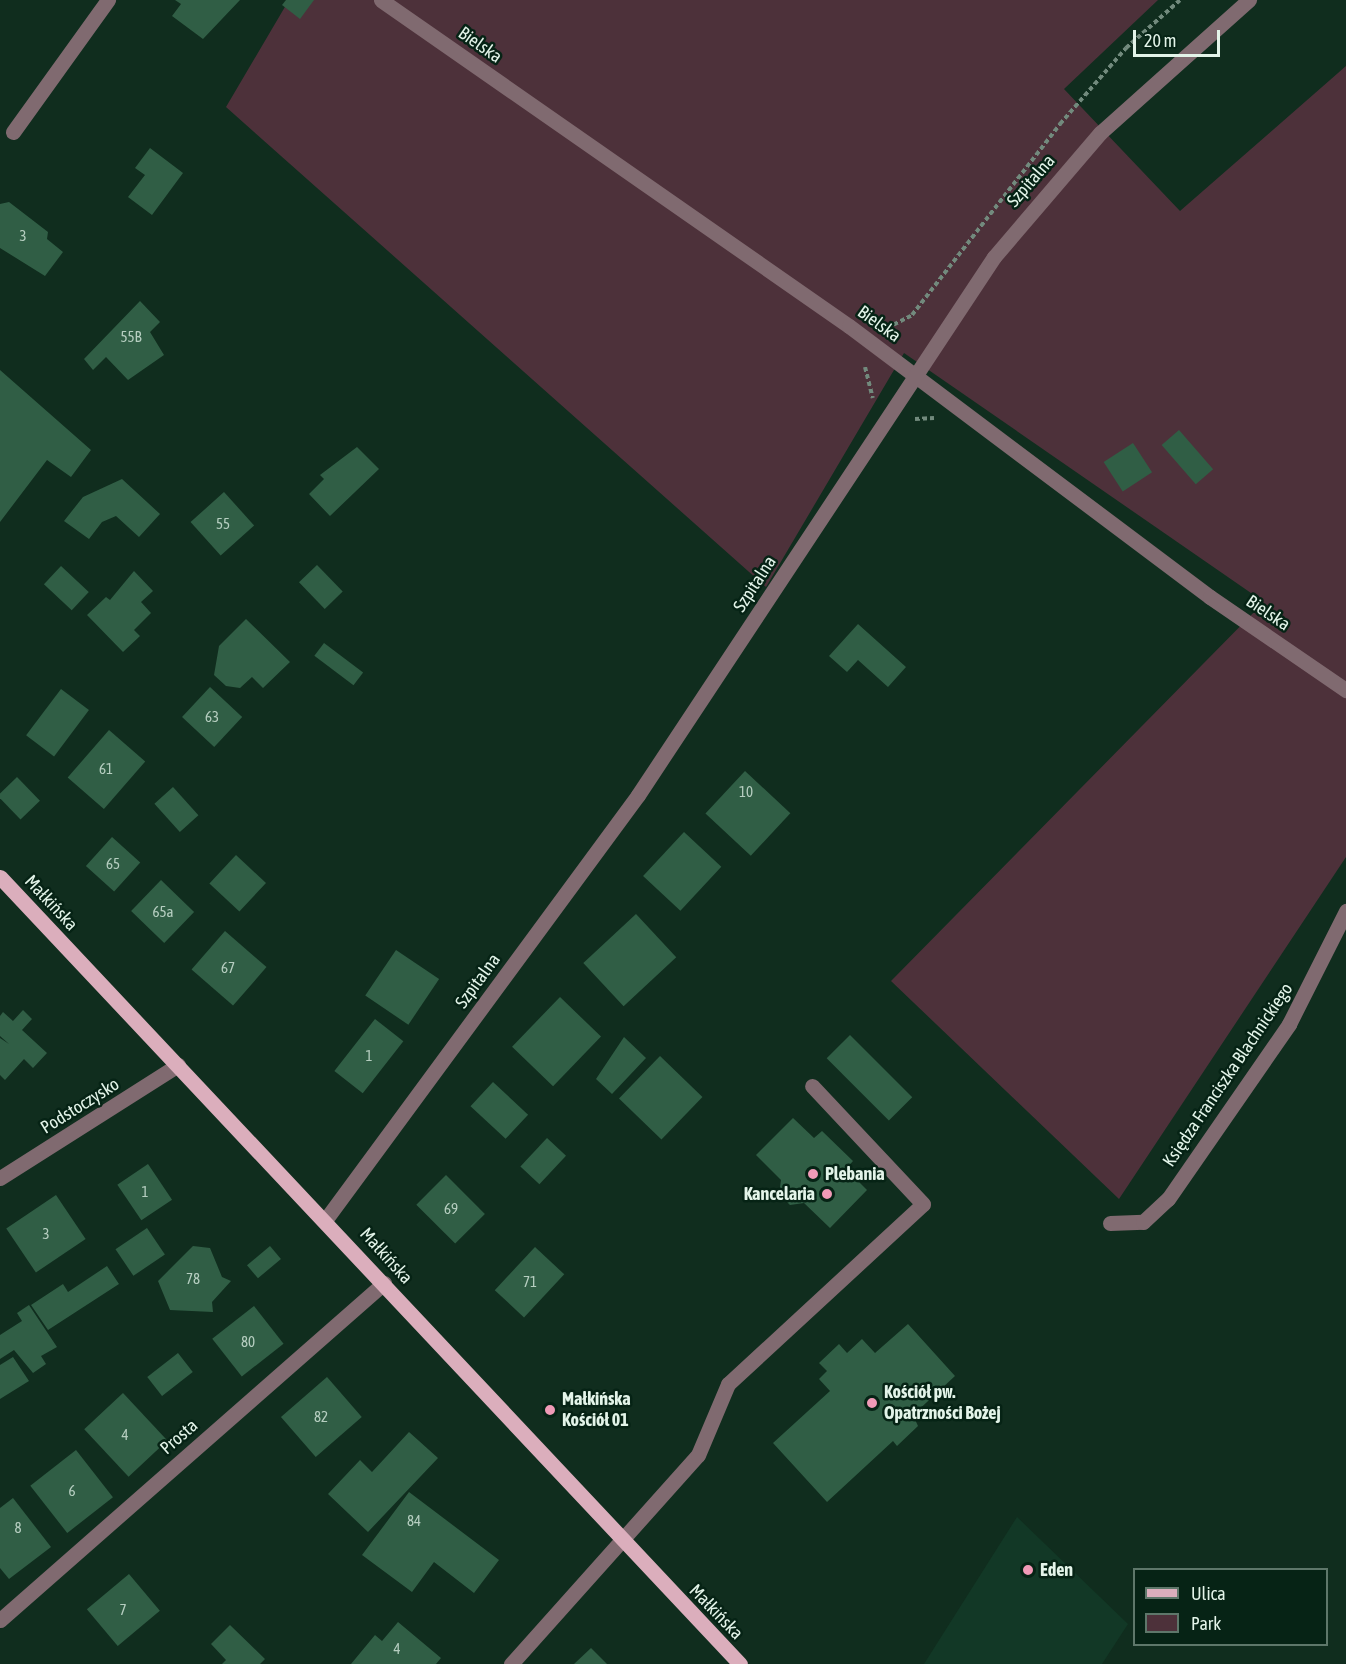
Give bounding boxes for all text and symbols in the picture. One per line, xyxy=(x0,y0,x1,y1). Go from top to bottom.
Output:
scale bar xyxy=(1136,18,1223,56)
street label: Bielska xyxy=(454,22,506,68)
text: 20 m xyxy=(1144,30,1176,51)
street label: Szpitalna xyxy=(1002,150,1060,212)
house number: 3 xyxy=(19,227,27,245)
street label: Bielska xyxy=(853,301,905,347)
house number: 55B xyxy=(120,328,142,346)
house number: 55 xyxy=(216,515,230,533)
street label: Szpitalna xyxy=(729,552,781,616)
street label: Bielska xyxy=(1242,591,1294,635)
house number: 63 xyxy=(205,708,219,726)
house number: 61 xyxy=(99,760,113,778)
house number: 10 xyxy=(739,783,753,801)
house number: 65 xyxy=(106,855,120,873)
street label: Małkińska xyxy=(20,871,82,935)
house number: 65a xyxy=(152,903,174,921)
street label: Szpitalna xyxy=(451,950,505,1012)
house number: 67 xyxy=(221,959,235,977)
street label: Księdza Franciszka Blachnickiego xyxy=(1158,979,1298,1171)
house number: 1 xyxy=(365,1047,373,1065)
street label: Podstoczysko xyxy=(37,1073,123,1139)
place label: Plebania xyxy=(825,1163,885,1185)
marker: Plebania xyxy=(806,1167,820,1181)
house number: 1 xyxy=(141,1183,149,1201)
place label: Kancelaria xyxy=(744,1183,815,1205)
marker: Kancelaria xyxy=(820,1187,834,1201)
house number: 69 xyxy=(444,1200,458,1218)
street label: Małkińska xyxy=(355,1223,417,1289)
house number: 3 xyxy=(42,1225,50,1243)
house number: 78 xyxy=(186,1270,200,1288)
house number: 71 xyxy=(523,1273,537,1291)
house number: 80 xyxy=(241,1333,255,1351)
place label: Kościół pw. Opatrzności Bożej xyxy=(884,1382,1001,1424)
place label: Małkińska Kościół 01 xyxy=(562,1389,631,1432)
marker: Kościół pw. Opatrzności Bożej xyxy=(865,1396,879,1410)
marker: Małkińska Kościół 01 xyxy=(543,1403,557,1417)
house number: 82 xyxy=(314,1408,328,1426)
street label: Prosta xyxy=(156,1415,202,1459)
house number: 4 xyxy=(121,1426,129,1444)
house number: 6 xyxy=(68,1482,76,1500)
house number: 84 xyxy=(407,1512,421,1530)
house number: 8 xyxy=(14,1519,22,1537)
place label: Eden xyxy=(1040,1559,1073,1581)
marker: Eden xyxy=(1021,1563,1035,1577)
legend xyxy=(1133,1568,1328,1646)
street label: Małkińska xyxy=(685,1580,747,1644)
text: Ulica xyxy=(1191,1583,1226,1604)
house number: 7 xyxy=(119,1601,127,1619)
text: Park xyxy=(1191,1613,1221,1634)
house number: 4 xyxy=(393,1640,401,1658)

